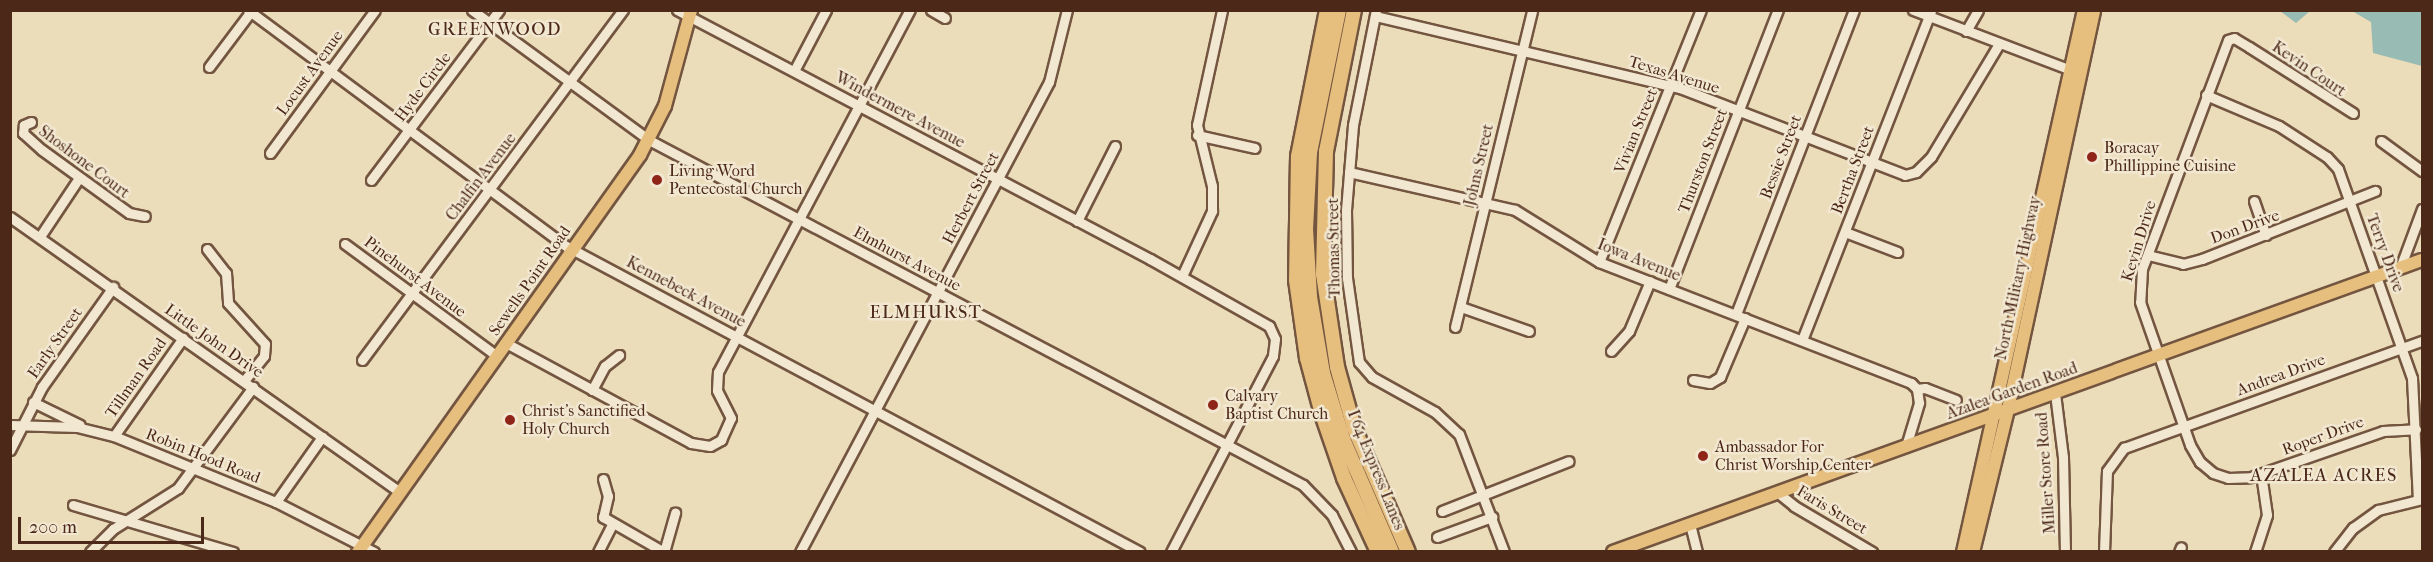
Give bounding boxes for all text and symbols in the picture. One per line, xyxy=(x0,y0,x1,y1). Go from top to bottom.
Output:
district label: GREENWOOD xyxy=(428,19,562,41)
street label: Locust Avenue xyxy=(273,27,347,119)
street label: Kevin Court xyxy=(2268,37,2350,101)
street label: Hyde Circle xyxy=(391,49,455,125)
street label: Texas Avenue xyxy=(1626,52,1722,98)
street label: Windermere Avenue xyxy=(832,68,968,152)
street label: Vivian Street xyxy=(1610,86,1662,176)
street label: Thurston Street xyxy=(1674,106,1732,216)
street label: Bessie Street xyxy=(1756,112,1806,202)
street label: Shoshone Court xyxy=(35,122,133,202)
street label: Johns Street xyxy=(1460,122,1498,208)
street label: Bertha Street xyxy=(1827,123,1879,217)
street label: Chalfin Avenue xyxy=(442,129,520,225)
place label: Boracay Phillippine Cuisine xyxy=(2104,138,2236,176)
street label: Herbert Street xyxy=(939,149,1003,247)
marker: Boracay Phillippine Cuisine xyxy=(2085,150,2099,164)
place label: Living Word Pentecostal Church xyxy=(669,161,802,199)
marker: Living Word Pentecostal Church xyxy=(650,173,664,187)
street label: North Military Highway xyxy=(1991,194,2045,362)
street label: Thomas Street xyxy=(1324,198,1344,298)
street label: Kevin Drive xyxy=(2118,198,2160,284)
street label: Don Drive xyxy=(2208,206,2282,248)
street label: Terry Drive xyxy=(2362,211,2408,295)
street label: Sewells Point Road xyxy=(485,222,575,340)
street label: Elmhurst Avenue xyxy=(850,223,964,295)
street label: Pinehurst Avenue xyxy=(360,232,470,322)
street label: Iowa Avenue xyxy=(1595,235,1683,285)
street label: Kennebeck Avenue xyxy=(623,252,749,332)
street label: Little John Drive xyxy=(161,300,267,382)
district label: ELMHURST xyxy=(870,302,982,324)
street label: Early Street xyxy=(24,304,86,382)
street label: Tillman Road xyxy=(101,334,171,422)
street label: Andrea Drive xyxy=(2234,350,2328,400)
street label: Azalea Garden Road xyxy=(1944,358,2080,424)
place label: Calvary Baptist Church xyxy=(1225,386,1328,424)
marker: Calvary Baptist Church xyxy=(1206,398,1220,412)
place label: Christ's Sanctified Holy Church xyxy=(522,401,645,439)
street label: I 64 Express Lanes xyxy=(1343,407,1409,533)
street label: Miller Store Road xyxy=(2032,412,2060,534)
street label: Roper Drive xyxy=(2280,412,2366,460)
marker: Christ's Sanctified Holy Church xyxy=(503,413,517,427)
street label: Robin Hood Road xyxy=(143,424,263,488)
place label: Ambassador For Christ Worship Center xyxy=(1715,437,1871,475)
marker: Ambassador For Christ Worship Center xyxy=(1696,449,1710,463)
district label: AZALEA ACRES xyxy=(2250,465,2398,487)
street label: Faris Street xyxy=(1793,481,1871,539)
scale bar xyxy=(21,505,207,543)
text: 200 m xyxy=(29,517,77,538)

